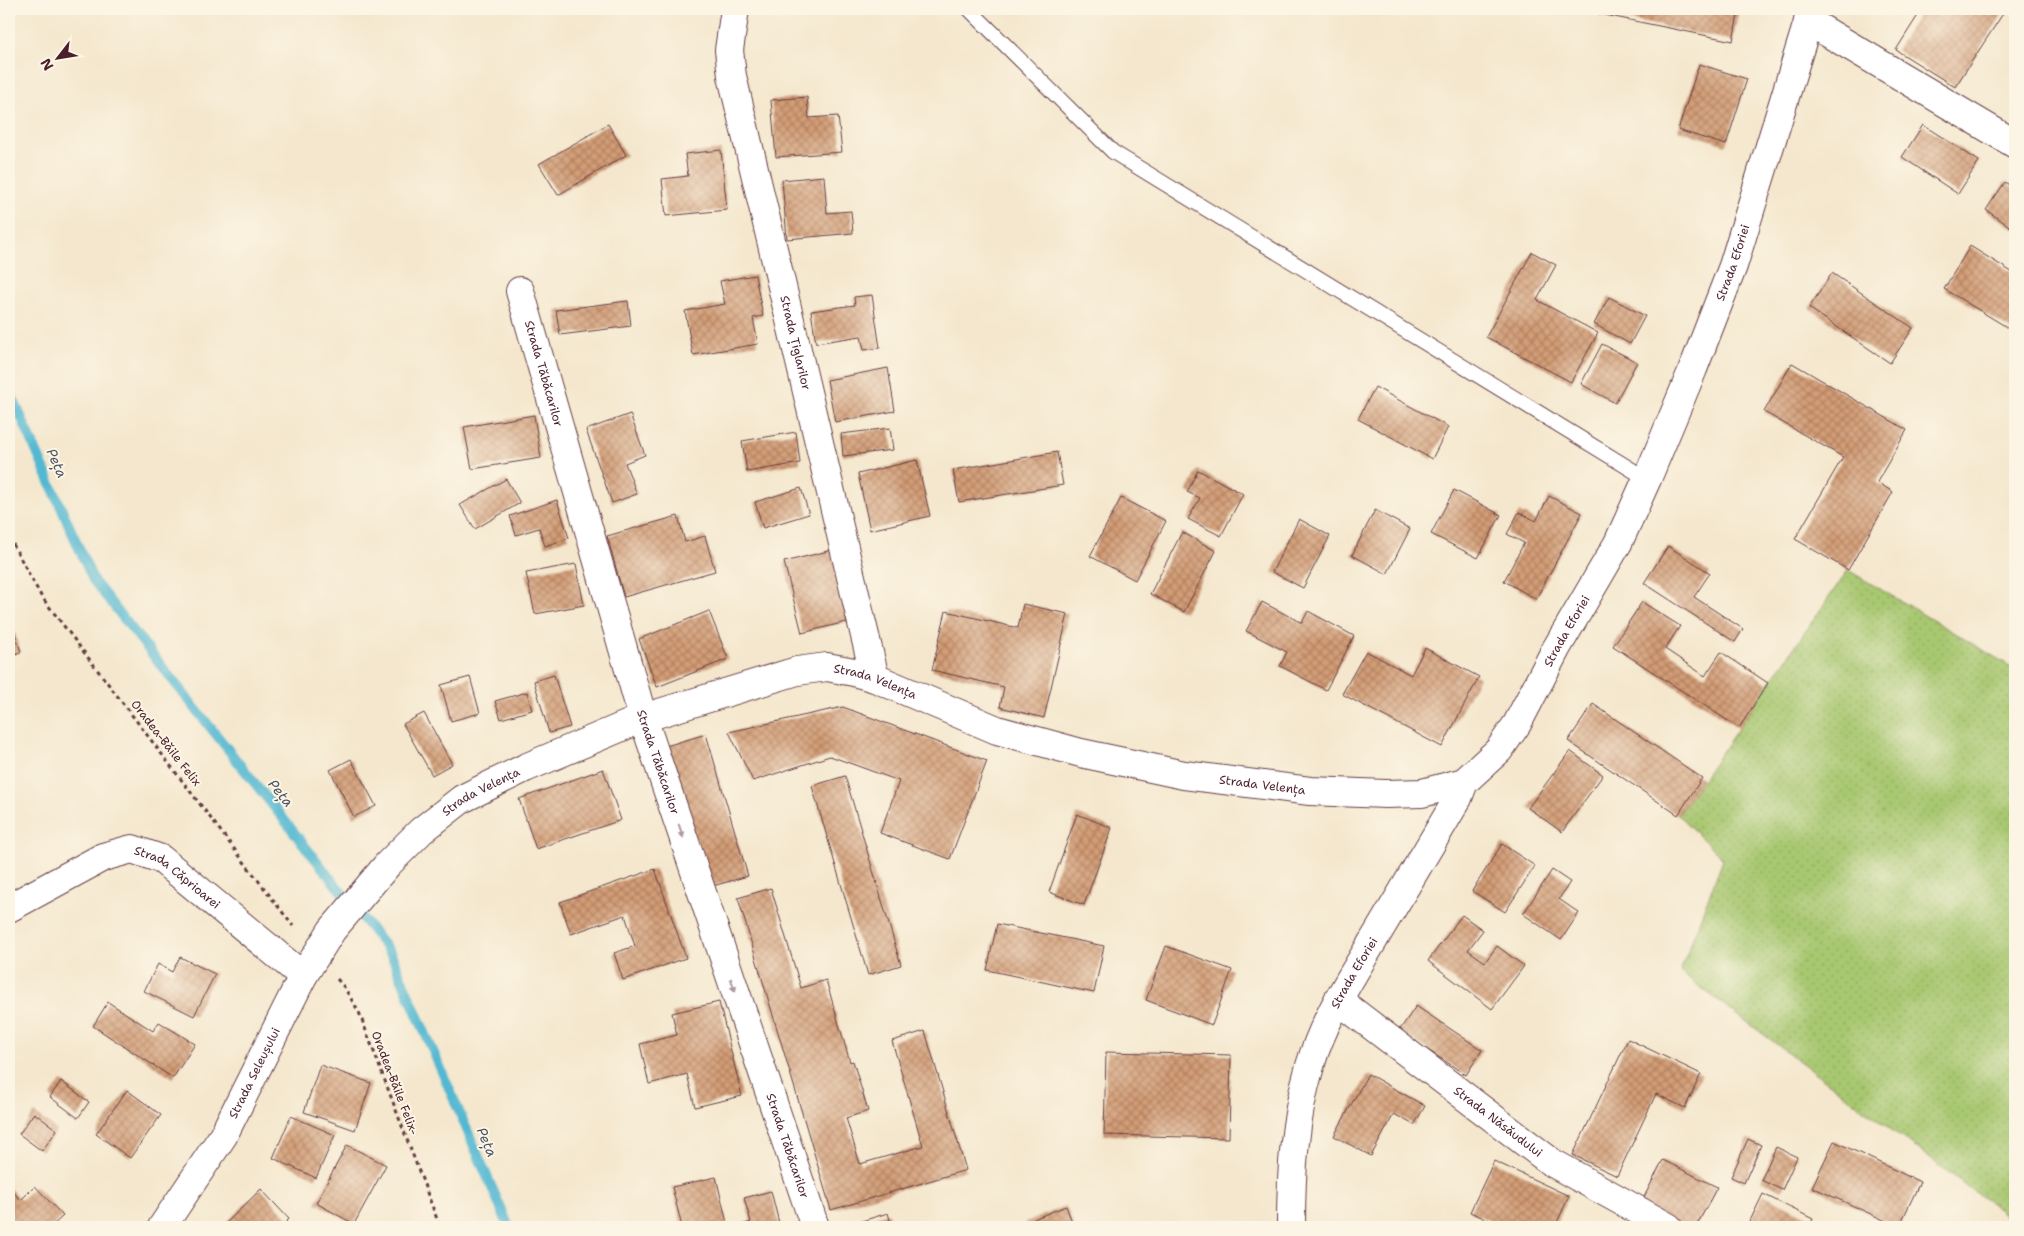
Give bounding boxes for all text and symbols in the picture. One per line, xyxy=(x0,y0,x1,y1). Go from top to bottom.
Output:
north arrow xyxy=(32,32,82,82)
text: N xyxy=(36,55,57,74)
street label: Strada Eforiei xyxy=(1712,222,1753,303)
street label: Strada Țiglarilor xyxy=(776,294,814,392)
street label: Strada Tăbăcarilor xyxy=(521,319,567,429)
water label: Peța xyxy=(42,445,71,481)
street label: Strada Eforiei xyxy=(1540,592,1594,670)
street label: Strada Velența xyxy=(832,660,920,703)
street label: Oradea-Băile Felix xyxy=(127,697,205,789)
street label: Strada Tăbăcarilor xyxy=(633,708,683,817)
street label: Strada Velența xyxy=(439,764,523,820)
street label: Strada Velența xyxy=(1218,772,1307,798)
water label: Peța xyxy=(264,776,298,811)
one-way arrow xyxy=(677,824,685,839)
street label: Strada Căprioarei xyxy=(132,842,224,913)
street label: Strada Eforiei xyxy=(1327,934,1381,1011)
one-way arrow xyxy=(729,978,737,993)
street label: Strada Seleușului xyxy=(225,1025,284,1121)
street label: Oradea-Băile Felix- xyxy=(368,1029,422,1138)
street label: Strada Năsăudului xyxy=(1450,1083,1546,1161)
street label: Strada Tăbăcarilor xyxy=(762,1091,813,1201)
water label: Peța xyxy=(472,1124,501,1160)

